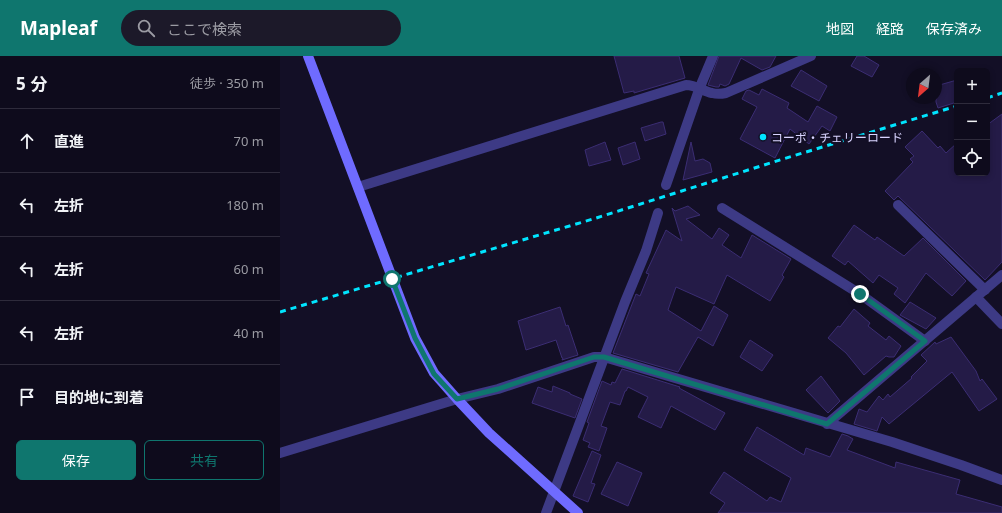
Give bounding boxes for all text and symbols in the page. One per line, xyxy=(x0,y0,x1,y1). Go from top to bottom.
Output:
search box xyxy=(121,10,401,46)
text: Mapleaf xyxy=(20,15,97,41)
icon: search xyxy=(135,17,157,39)
text: ここで検索 xyxy=(167,19,242,39)
text: 地図 xyxy=(826,19,854,38)
text: 経路 xyxy=(876,19,904,38)
text: 保存済み xyxy=(926,19,982,38)
north arrow xyxy=(906,68,942,104)
map controls xyxy=(954,68,990,176)
button: + xyxy=(954,68,990,104)
text: 5 分 xyxy=(16,72,47,95)
text: 徒歩 · 350 m xyxy=(190,74,264,92)
button: − xyxy=(954,104,990,140)
place label: コーポ・チェリーロード xyxy=(771,129,903,146)
icon: ahead xyxy=(16,130,38,152)
text: 直進 xyxy=(54,131,84,151)
text: 70 m xyxy=(234,132,264,150)
marker: コーポ・チェリーロード xyxy=(758,132,768,142)
button: locate xyxy=(954,140,990,176)
icon: left xyxy=(16,194,38,216)
text: 左折 xyxy=(54,195,84,215)
text: 180 m xyxy=(226,196,264,214)
icon: left xyxy=(16,258,38,280)
text: 左折 xyxy=(54,259,84,279)
text: 60 m xyxy=(234,260,264,278)
route start xyxy=(383,270,401,288)
route end xyxy=(851,285,869,303)
icon: left xyxy=(16,322,38,344)
text: 左折 xyxy=(54,323,84,343)
text: 40 m xyxy=(234,324,264,342)
icon: arrive xyxy=(16,386,38,408)
text: 目的地に到着 xyxy=(54,387,144,407)
button: 保存 xyxy=(16,440,136,480)
button: 共有 xyxy=(144,440,264,480)

